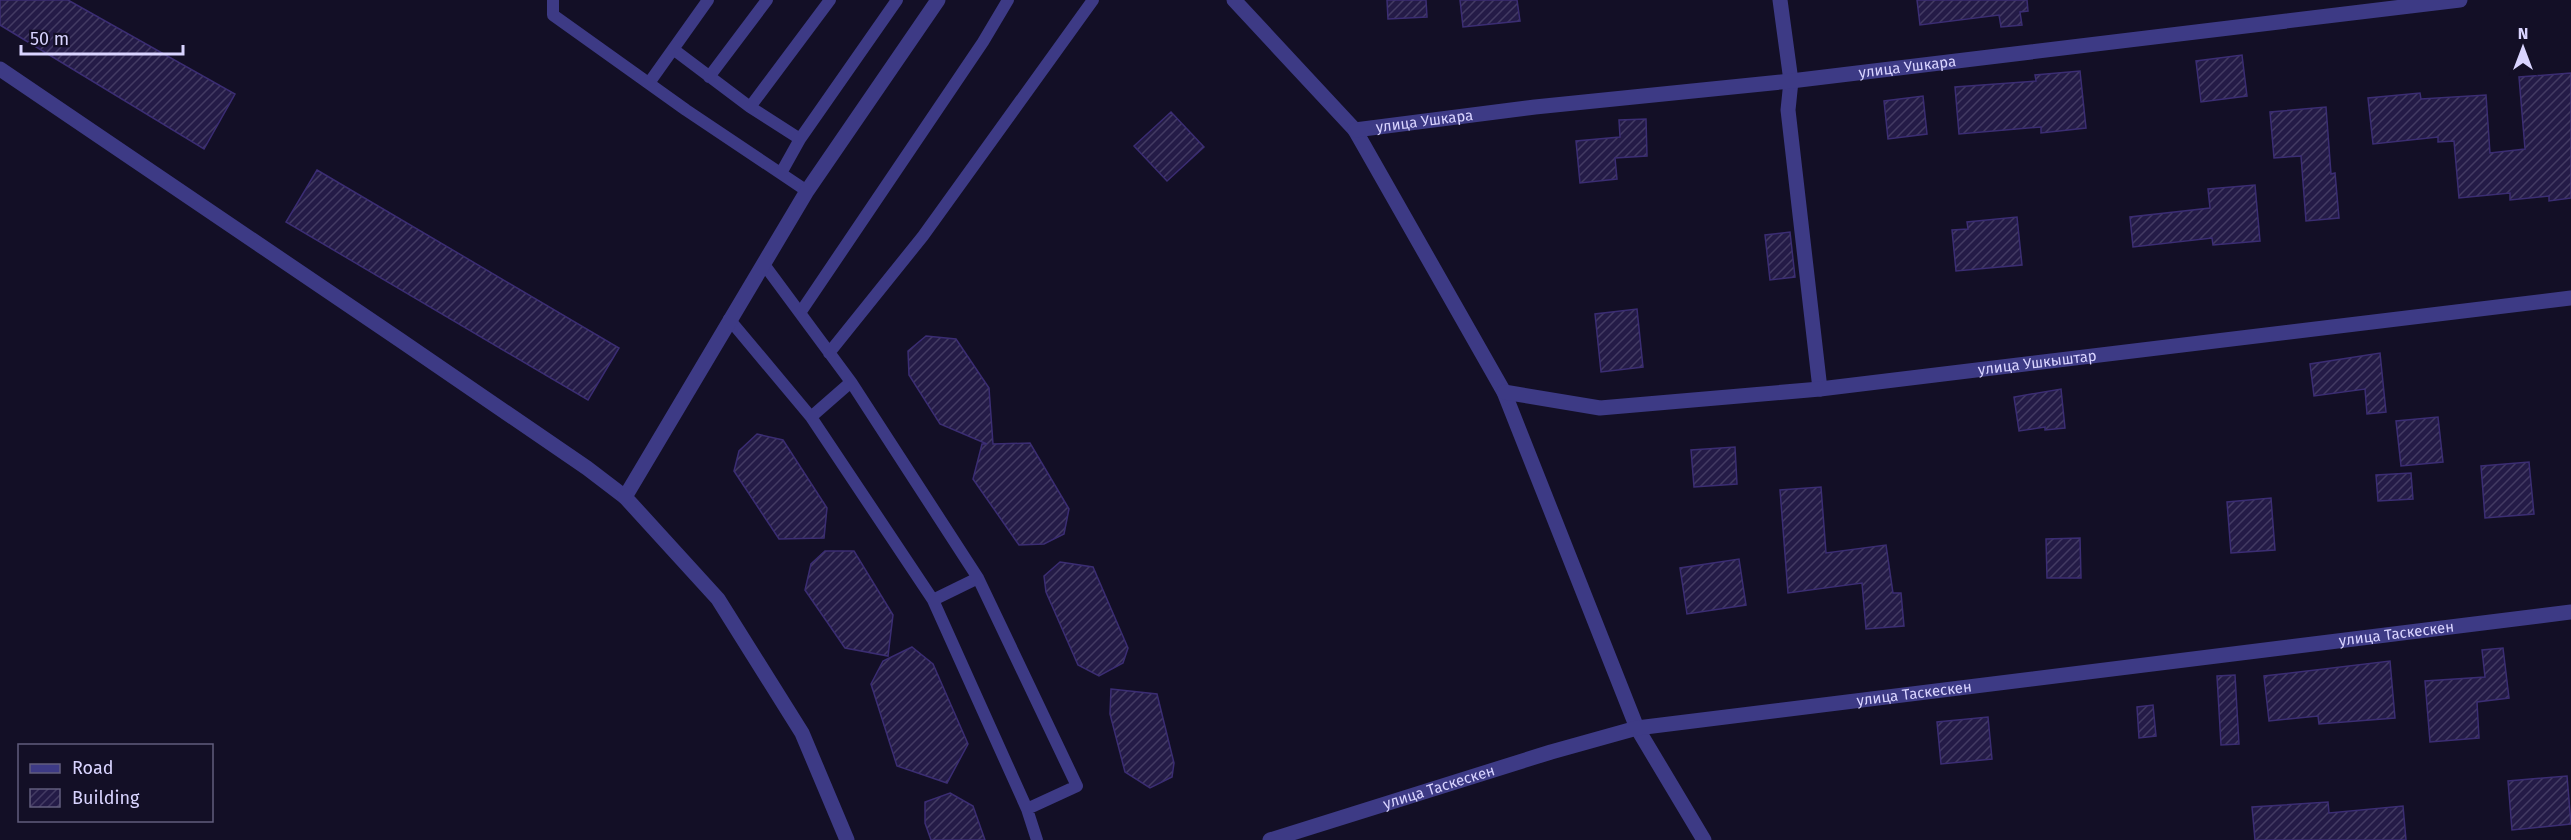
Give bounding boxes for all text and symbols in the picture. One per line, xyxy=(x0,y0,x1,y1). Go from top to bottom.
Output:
scale bar xyxy=(21,18,183,56)
north arrow xyxy=(2493,18,2553,78)
text: N xyxy=(2518,24,2528,43)
text: 50 m xyxy=(30,28,69,50)
street label: улица Ушкара xyxy=(1858,52,1957,82)
street label: улица Ушкара xyxy=(1375,106,1474,136)
street label: улица Ушкыштар xyxy=(1977,347,2098,379)
street label: улица Таскескен xyxy=(2338,618,2455,650)
street label: улица Таскескен xyxy=(1855,678,1973,710)
legend xyxy=(18,744,213,822)
text: Road xyxy=(72,757,114,779)
street label: улица Таскескен xyxy=(1381,761,1497,813)
text: Building xyxy=(72,787,140,809)

